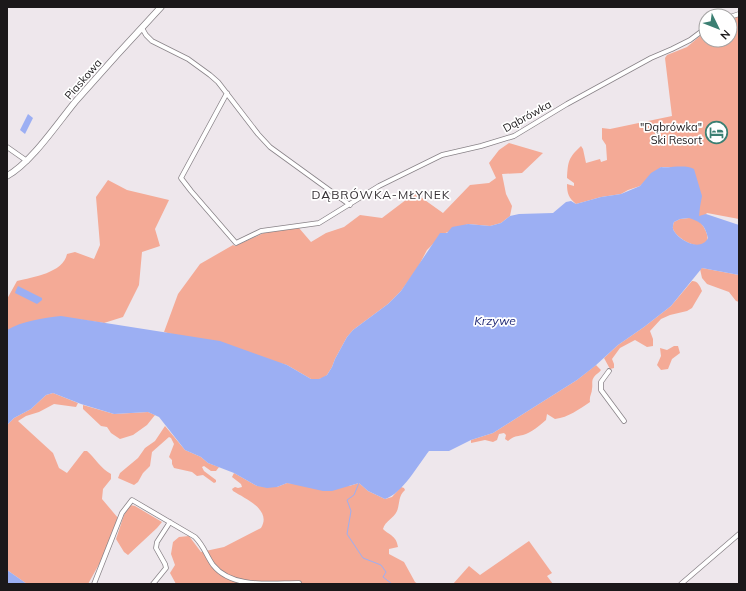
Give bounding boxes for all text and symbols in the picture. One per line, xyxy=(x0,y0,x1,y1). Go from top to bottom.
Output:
north arrow xyxy=(698,8,738,48)
text: N xyxy=(717,27,733,43)
street label: Piaskowa xyxy=(61,56,105,102)
street label: Dąbrówka xyxy=(500,97,554,135)
place label: "Dąbrówka" Ski Resort xyxy=(640,120,702,147)
hotel icon: "Dąbrówka" Ski Resort xyxy=(704,120,730,146)
district label: DĄBRÓWKA-MŁYNEK xyxy=(312,187,450,202)
water label: Krzywe xyxy=(474,313,516,328)

